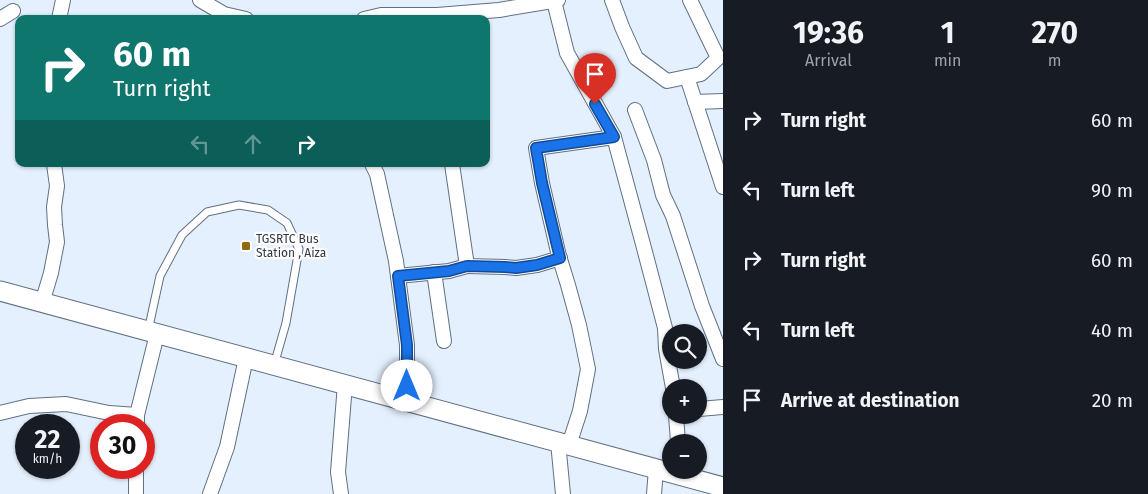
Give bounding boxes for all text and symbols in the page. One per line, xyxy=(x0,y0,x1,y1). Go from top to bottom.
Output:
text: 19:36 xyxy=(793,15,864,51)
text: 1 xyxy=(941,15,955,51)
text: 270 xyxy=(1031,15,1078,51)
text: 60 m xyxy=(113,33,191,75)
icon: right xyxy=(30,35,95,100)
text: Arrival xyxy=(805,51,852,70)
text: min xyxy=(934,51,962,70)
text: m xyxy=(1048,51,1062,70)
pin xyxy=(574,53,616,104)
icon: arrive xyxy=(581,60,609,88)
text: Turn right xyxy=(113,75,210,102)
icon: right xyxy=(738,106,766,134)
text: Turn right xyxy=(781,109,866,132)
text: 60 m xyxy=(1091,109,1133,132)
icon: left xyxy=(186,130,214,158)
icon: ahead xyxy=(239,130,267,158)
icon: right xyxy=(292,130,320,158)
icon: left xyxy=(738,176,766,204)
text: Turn left xyxy=(781,179,855,202)
text: 90 m xyxy=(1091,179,1133,202)
place label: TGSRTC Bus Station , Aiza xyxy=(256,232,326,260)
marker: TGSRTC Bus Station , Aiza xyxy=(240,240,252,252)
icon: right xyxy=(738,246,766,274)
text: Turn right xyxy=(781,249,866,272)
text: 60 m xyxy=(1091,249,1133,272)
icon: left xyxy=(738,316,766,344)
text: Turn left xyxy=(781,319,855,342)
text: 40 m xyxy=(1091,319,1133,342)
map controls xyxy=(662,324,707,479)
button: search xyxy=(662,324,707,369)
position arrow xyxy=(380,359,432,411)
button: + xyxy=(662,379,707,424)
icon: arrive xyxy=(738,386,766,414)
text: Arrive at destination xyxy=(781,389,960,412)
text: 20 m xyxy=(1092,389,1133,412)
speed limit sign: 30 xyxy=(90,414,155,479)
text: 22 xyxy=(35,425,60,455)
button: − xyxy=(662,434,707,479)
text: km/h xyxy=(33,452,62,466)

